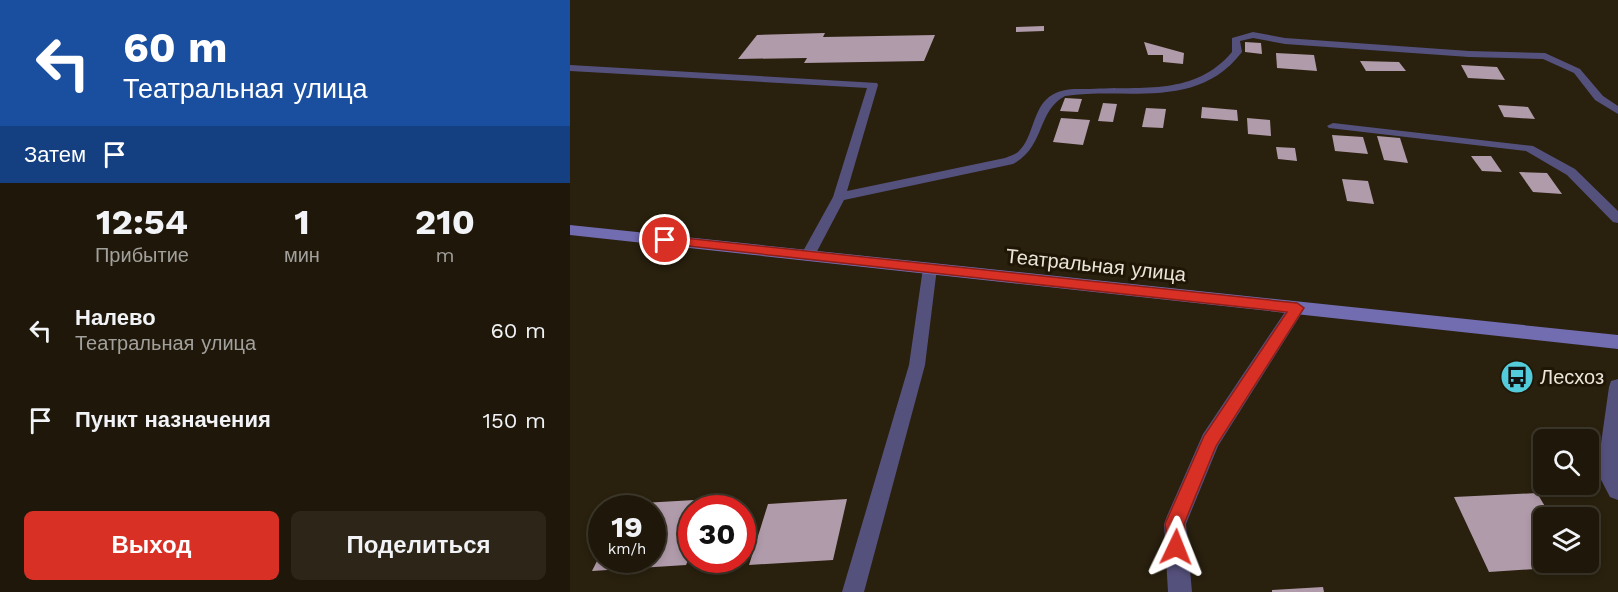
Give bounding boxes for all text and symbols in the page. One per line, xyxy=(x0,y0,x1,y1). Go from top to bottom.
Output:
text: 60 m xyxy=(123,23,227,72)
icon: left xyxy=(24,24,102,102)
text: Театральная улица xyxy=(123,73,368,105)
icon: arrive xyxy=(98,138,131,171)
text: Затем xyxy=(24,142,86,167)
text: 12:54 xyxy=(96,201,188,243)
text: 1 xyxy=(294,201,310,243)
text: 210 xyxy=(415,201,475,243)
pin xyxy=(639,214,690,265)
icon: arrive xyxy=(648,223,681,256)
text: Прибытие xyxy=(95,243,189,267)
text: мин xyxy=(284,243,320,267)
text: m xyxy=(435,243,454,267)
street label: Театральная улица xyxy=(1005,244,1188,286)
text: Налево xyxy=(75,305,156,330)
icon: left xyxy=(24,314,57,347)
text: 60 m xyxy=(490,318,546,343)
text: Театральная улица xyxy=(75,331,256,355)
bus stop icon: Лесхоз xyxy=(1499,359,1535,395)
place label: Лесхоз xyxy=(1540,365,1604,389)
icon: arrive xyxy=(24,404,57,437)
text: Пункт назначения xyxy=(75,407,271,432)
text: 150 m xyxy=(482,408,546,433)
map controls xyxy=(1533,429,1599,573)
button: search xyxy=(1533,429,1599,495)
speed limit sign: 30 xyxy=(678,495,756,573)
button: layers xyxy=(1533,507,1599,573)
text: 19 xyxy=(611,509,643,544)
button: Выход xyxy=(24,511,279,580)
button: Поделиться xyxy=(291,511,546,580)
position arrow xyxy=(1144,515,1208,579)
text: km/h xyxy=(608,540,646,558)

